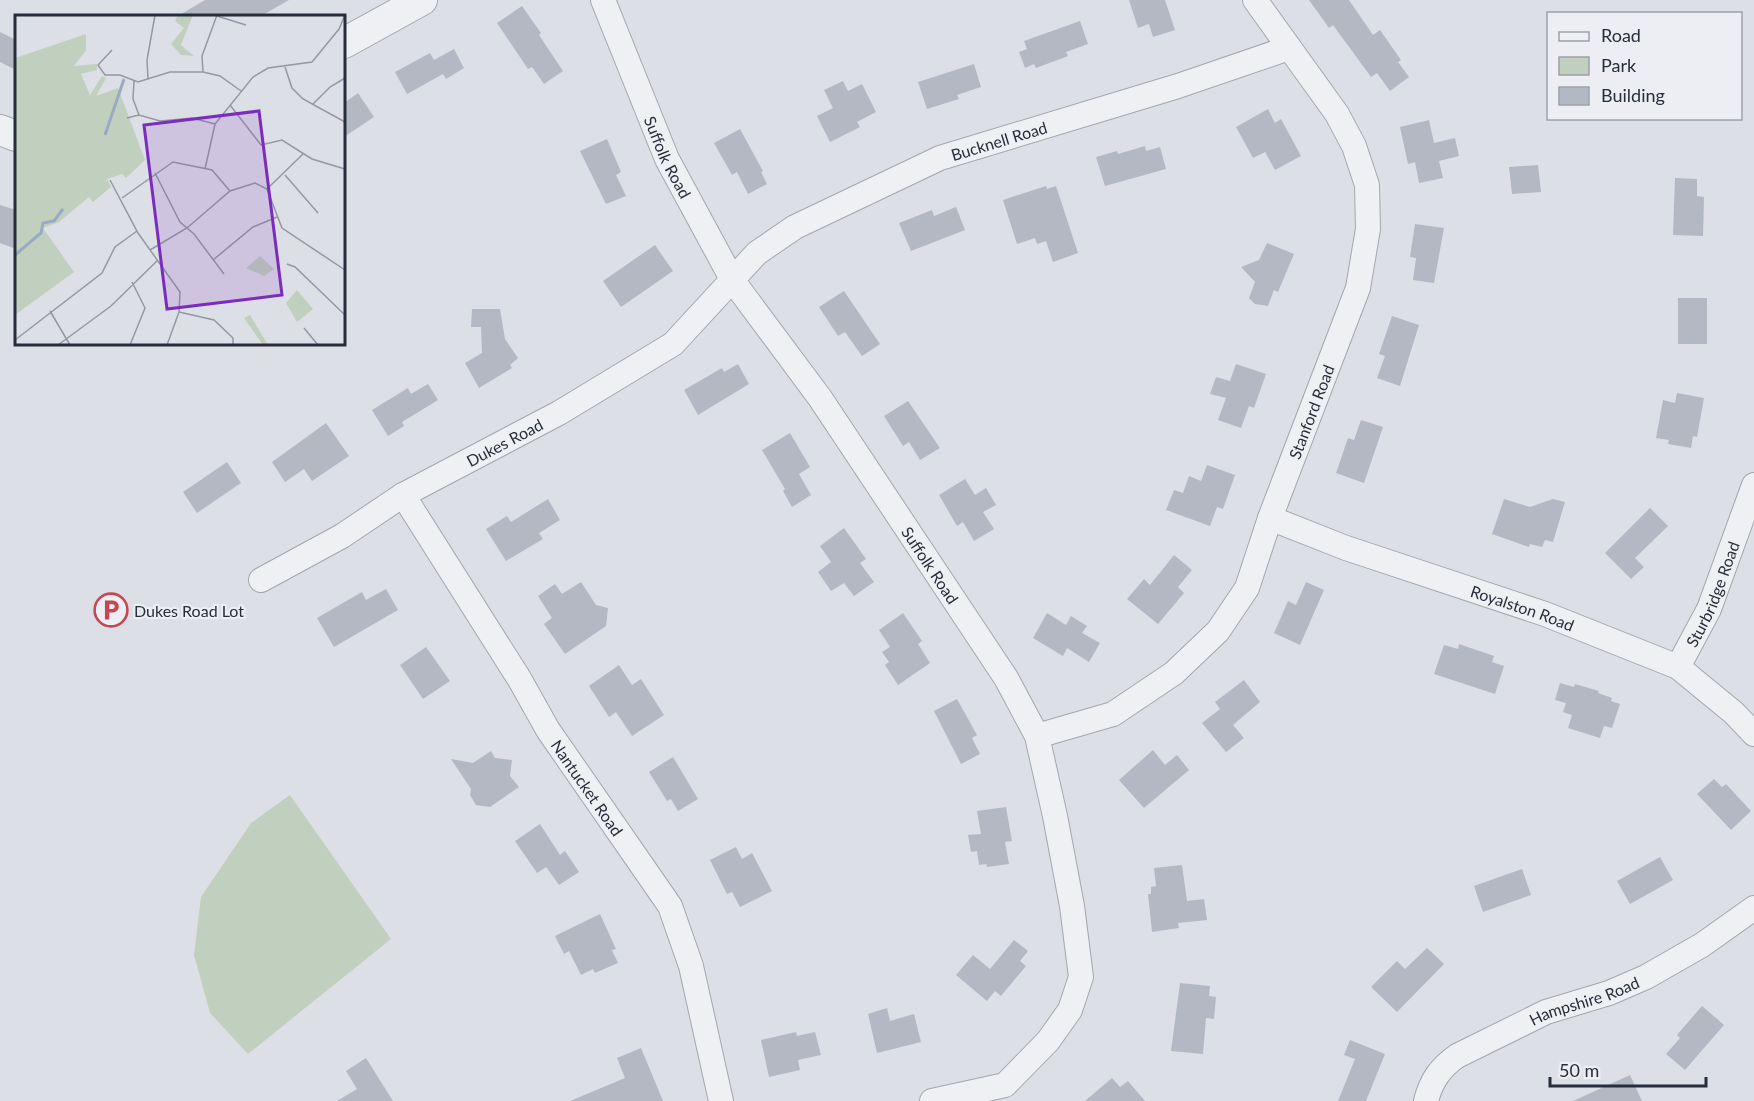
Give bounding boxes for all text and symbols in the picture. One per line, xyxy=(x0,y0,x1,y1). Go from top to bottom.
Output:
legend xyxy=(1547,12,1742,120)
inset map xyxy=(15,15,345,345)
text: Road xyxy=(1601,24,1641,46)
text: Park xyxy=(1601,54,1637,76)
text: Building xyxy=(1601,84,1665,106)
street label: Suffolk Road xyxy=(641,113,696,201)
street label: Bucknell Road xyxy=(948,117,1049,164)
street label: Stanford Road xyxy=(1284,362,1337,461)
street label: Dukes Road xyxy=(463,414,546,470)
street label: Suffolk Road xyxy=(898,523,963,607)
street label: Sturbridge Road xyxy=(1681,538,1742,650)
street label: Royalston Road xyxy=(1468,581,1577,634)
parking icon: Dukes Road Lot xyxy=(93,592,129,628)
place label: Dukes Road Lot xyxy=(134,601,244,620)
street label: Nantucket Road xyxy=(548,736,628,839)
street label: Hampshire Road xyxy=(1526,972,1642,1028)
scale bar xyxy=(1550,1050,1706,1088)
text: 50 m xyxy=(1559,1059,1599,1081)

